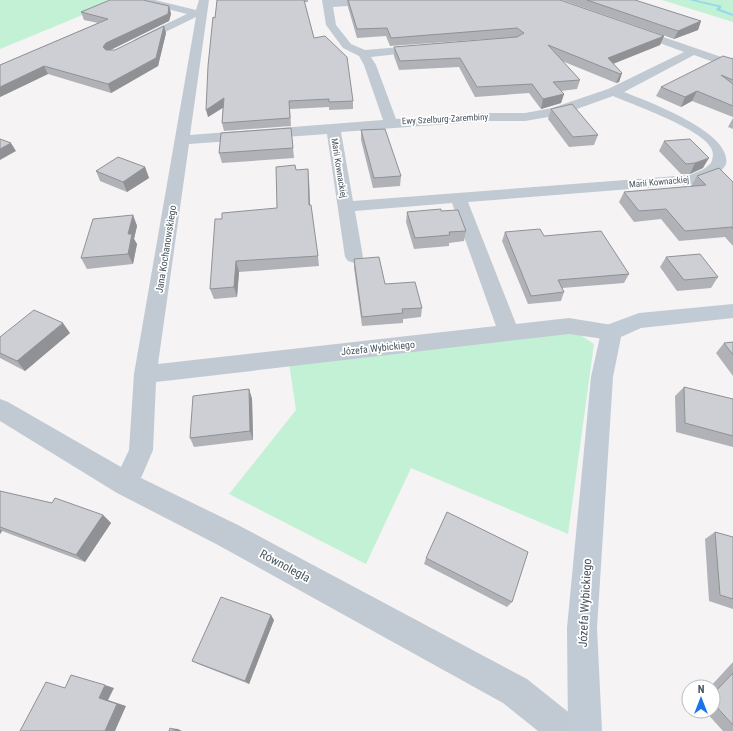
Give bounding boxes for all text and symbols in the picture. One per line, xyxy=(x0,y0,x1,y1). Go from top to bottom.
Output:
street label: Ewy Szelburg-Zarembiny xyxy=(402,112,489,126)
street label: Marii Kownackiej xyxy=(329,137,349,199)
street label: Marii Kownackiej xyxy=(628,174,690,190)
street label: Jana Kochanowskiego xyxy=(154,204,178,294)
street label: Józefa Wybickiego xyxy=(341,339,415,357)
street label: Równoległa xyxy=(257,547,313,585)
street label: Józefa Wybickiego xyxy=(576,558,594,648)
north arrow xyxy=(681,679,721,719)
text: N xyxy=(698,683,705,696)

